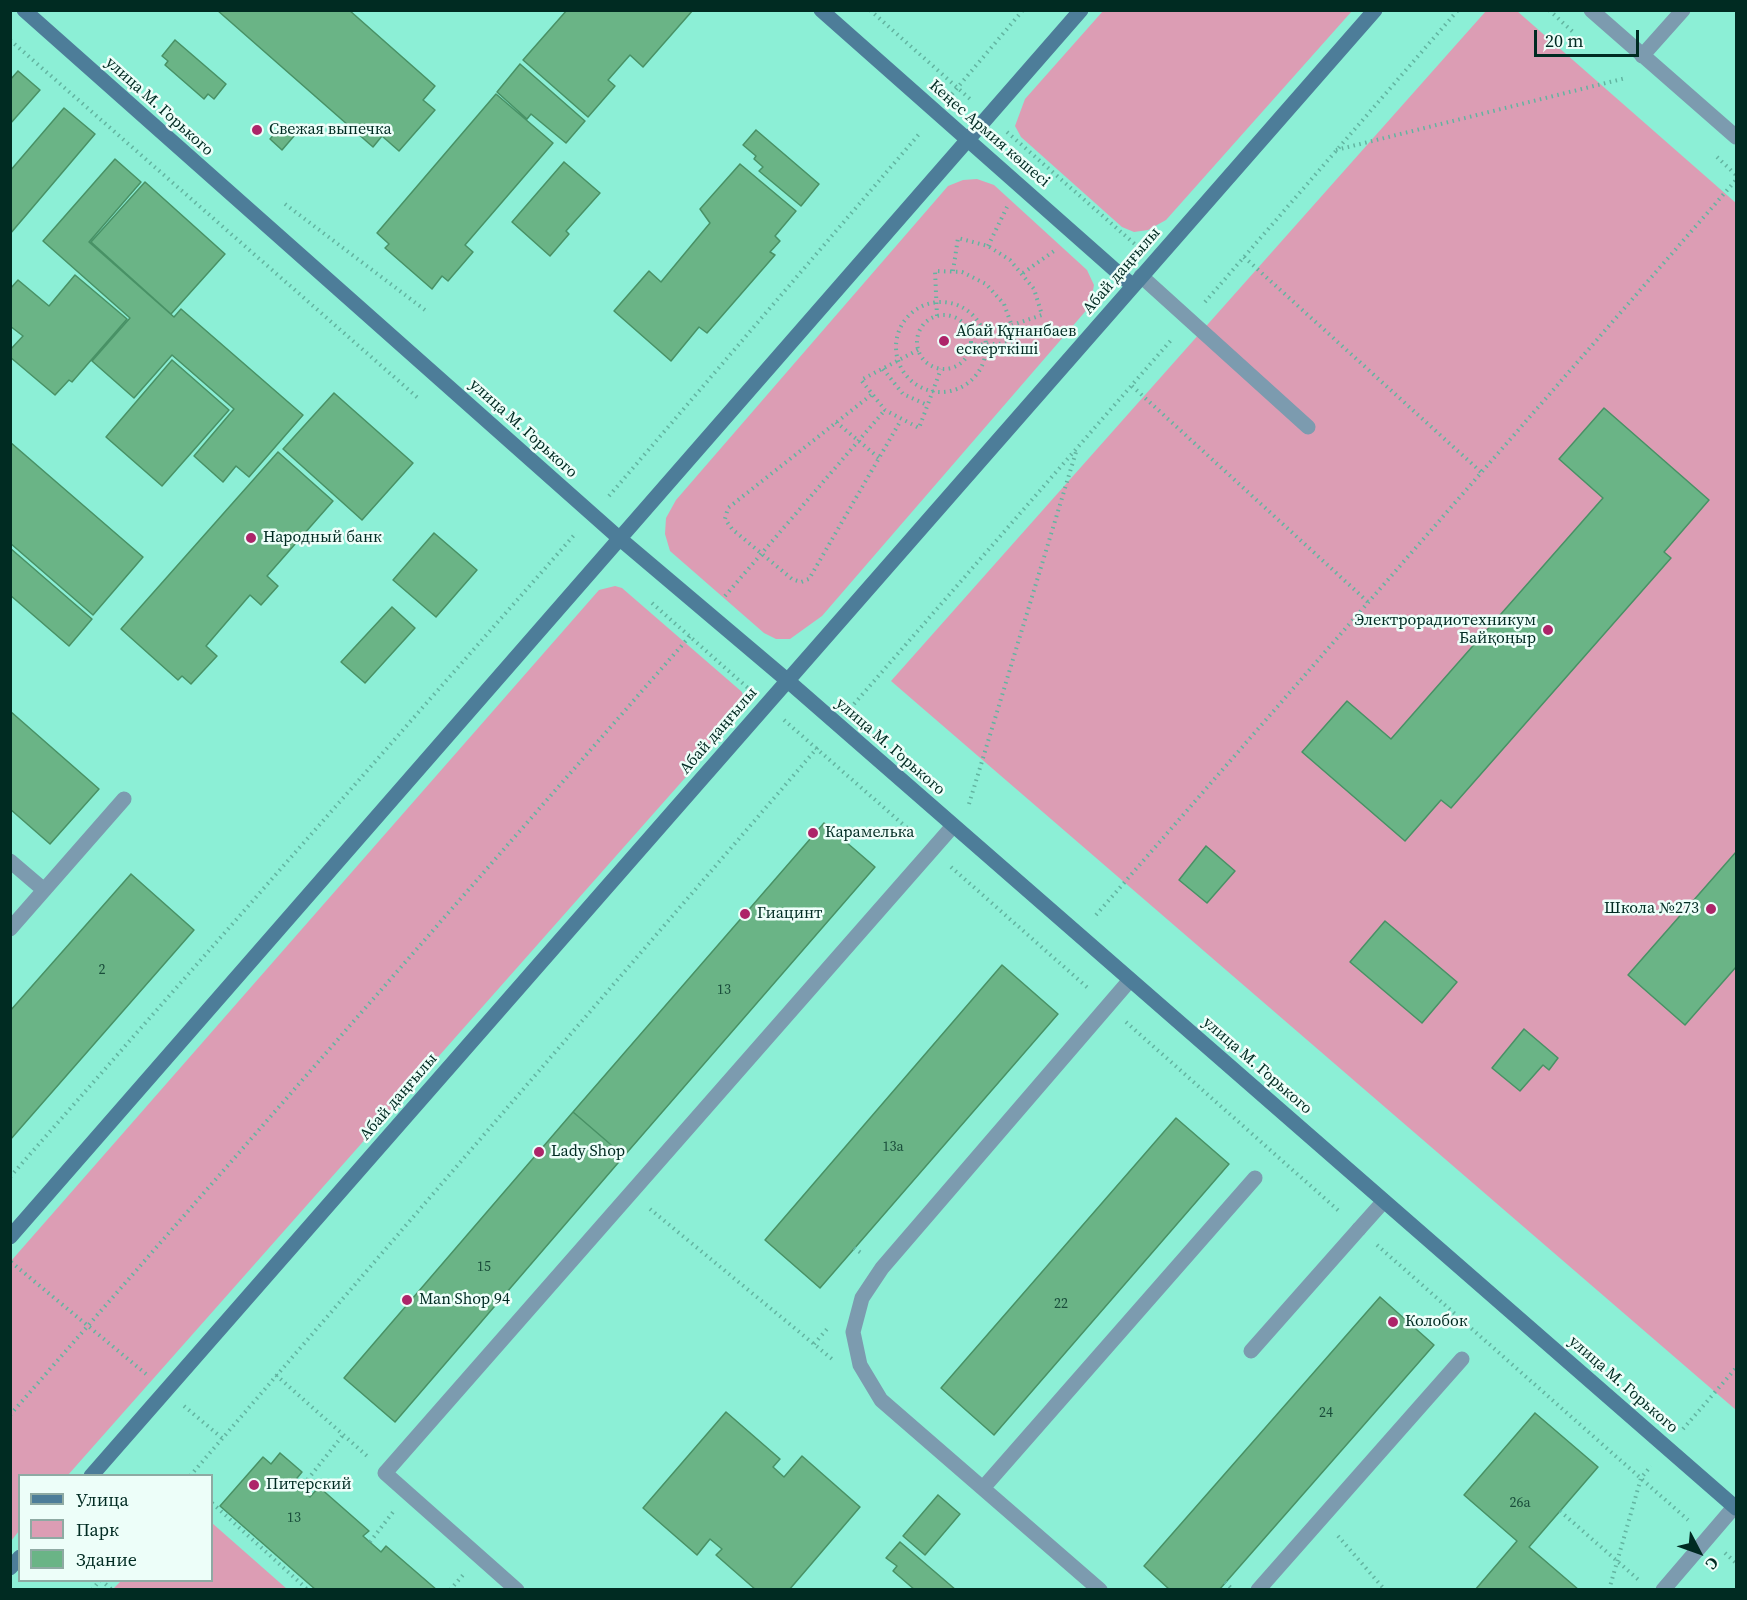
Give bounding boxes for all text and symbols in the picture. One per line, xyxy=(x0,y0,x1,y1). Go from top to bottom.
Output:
scale bar xyxy=(1537,18,1642,56)
text: 20 m xyxy=(1545,28,1583,53)
street label: улица М. Горького xyxy=(101,53,217,161)
street label: Кеңес Армия көшесі xyxy=(925,76,1053,192)
place label: Свежая выпечка xyxy=(269,120,392,140)
marker: Свежая выпечка xyxy=(250,123,264,137)
street label: Абай даңғылы xyxy=(1079,224,1165,318)
place label: Абай Құнанбаев ескерткіші xyxy=(956,322,1076,360)
marker: Абай Құнанбаев ескерткіші xyxy=(937,334,951,348)
street label: улица М. Горького xyxy=(465,375,581,483)
place label: Народный банк xyxy=(263,528,382,548)
marker: Народный банк xyxy=(244,531,258,545)
place label: Электрорадиотехникум Байқоңыр xyxy=(1354,611,1536,649)
marker: Электрорадиотехникум Байқоңыр xyxy=(1541,623,1555,637)
street label: Абай даңғылы xyxy=(676,684,762,778)
street label: улица М. Горького xyxy=(831,694,949,800)
place label: Карамелька xyxy=(825,823,914,843)
marker: Карамелька xyxy=(806,826,820,840)
place label: Школа №273 xyxy=(1604,899,1699,919)
marker: Школа №273 xyxy=(1704,902,1718,916)
place label: Гиацинт xyxy=(757,904,823,924)
marker: Гиацинт xyxy=(738,907,752,921)
house number: 2 xyxy=(99,962,105,978)
house number: 13 xyxy=(717,982,731,998)
street label: улица М. Горького xyxy=(1198,1013,1316,1119)
street label: Абай даңғылы xyxy=(356,1050,442,1144)
house number: 13а xyxy=(882,1139,904,1155)
place label: Lady Shop xyxy=(551,1142,625,1162)
marker: Lady Shop xyxy=(532,1145,546,1159)
house number: 15 xyxy=(477,1259,491,1275)
place label: Man Shop 94 xyxy=(419,1290,510,1310)
marker: Man Shop 94 xyxy=(400,1293,414,1307)
house number: 22 xyxy=(1054,1296,1068,1312)
place label: Колобок xyxy=(1405,1312,1468,1332)
marker: Колобок xyxy=(1386,1315,1400,1329)
street label: улица М. Горького xyxy=(1564,1332,1682,1438)
house number: 24 xyxy=(1319,1405,1333,1421)
legend xyxy=(18,1474,213,1582)
place label: Питерский xyxy=(266,1475,352,1495)
marker: Питерский xyxy=(247,1478,261,1492)
text: Улица xyxy=(76,1487,129,1512)
house number: 26а xyxy=(1509,1495,1531,1511)
house number: 13 xyxy=(287,1510,301,1526)
text: Парк xyxy=(76,1517,119,1542)
north arrow xyxy=(1669,1522,1729,1582)
text: Здание xyxy=(76,1547,137,1572)
text: С xyxy=(1701,1553,1724,1575)

